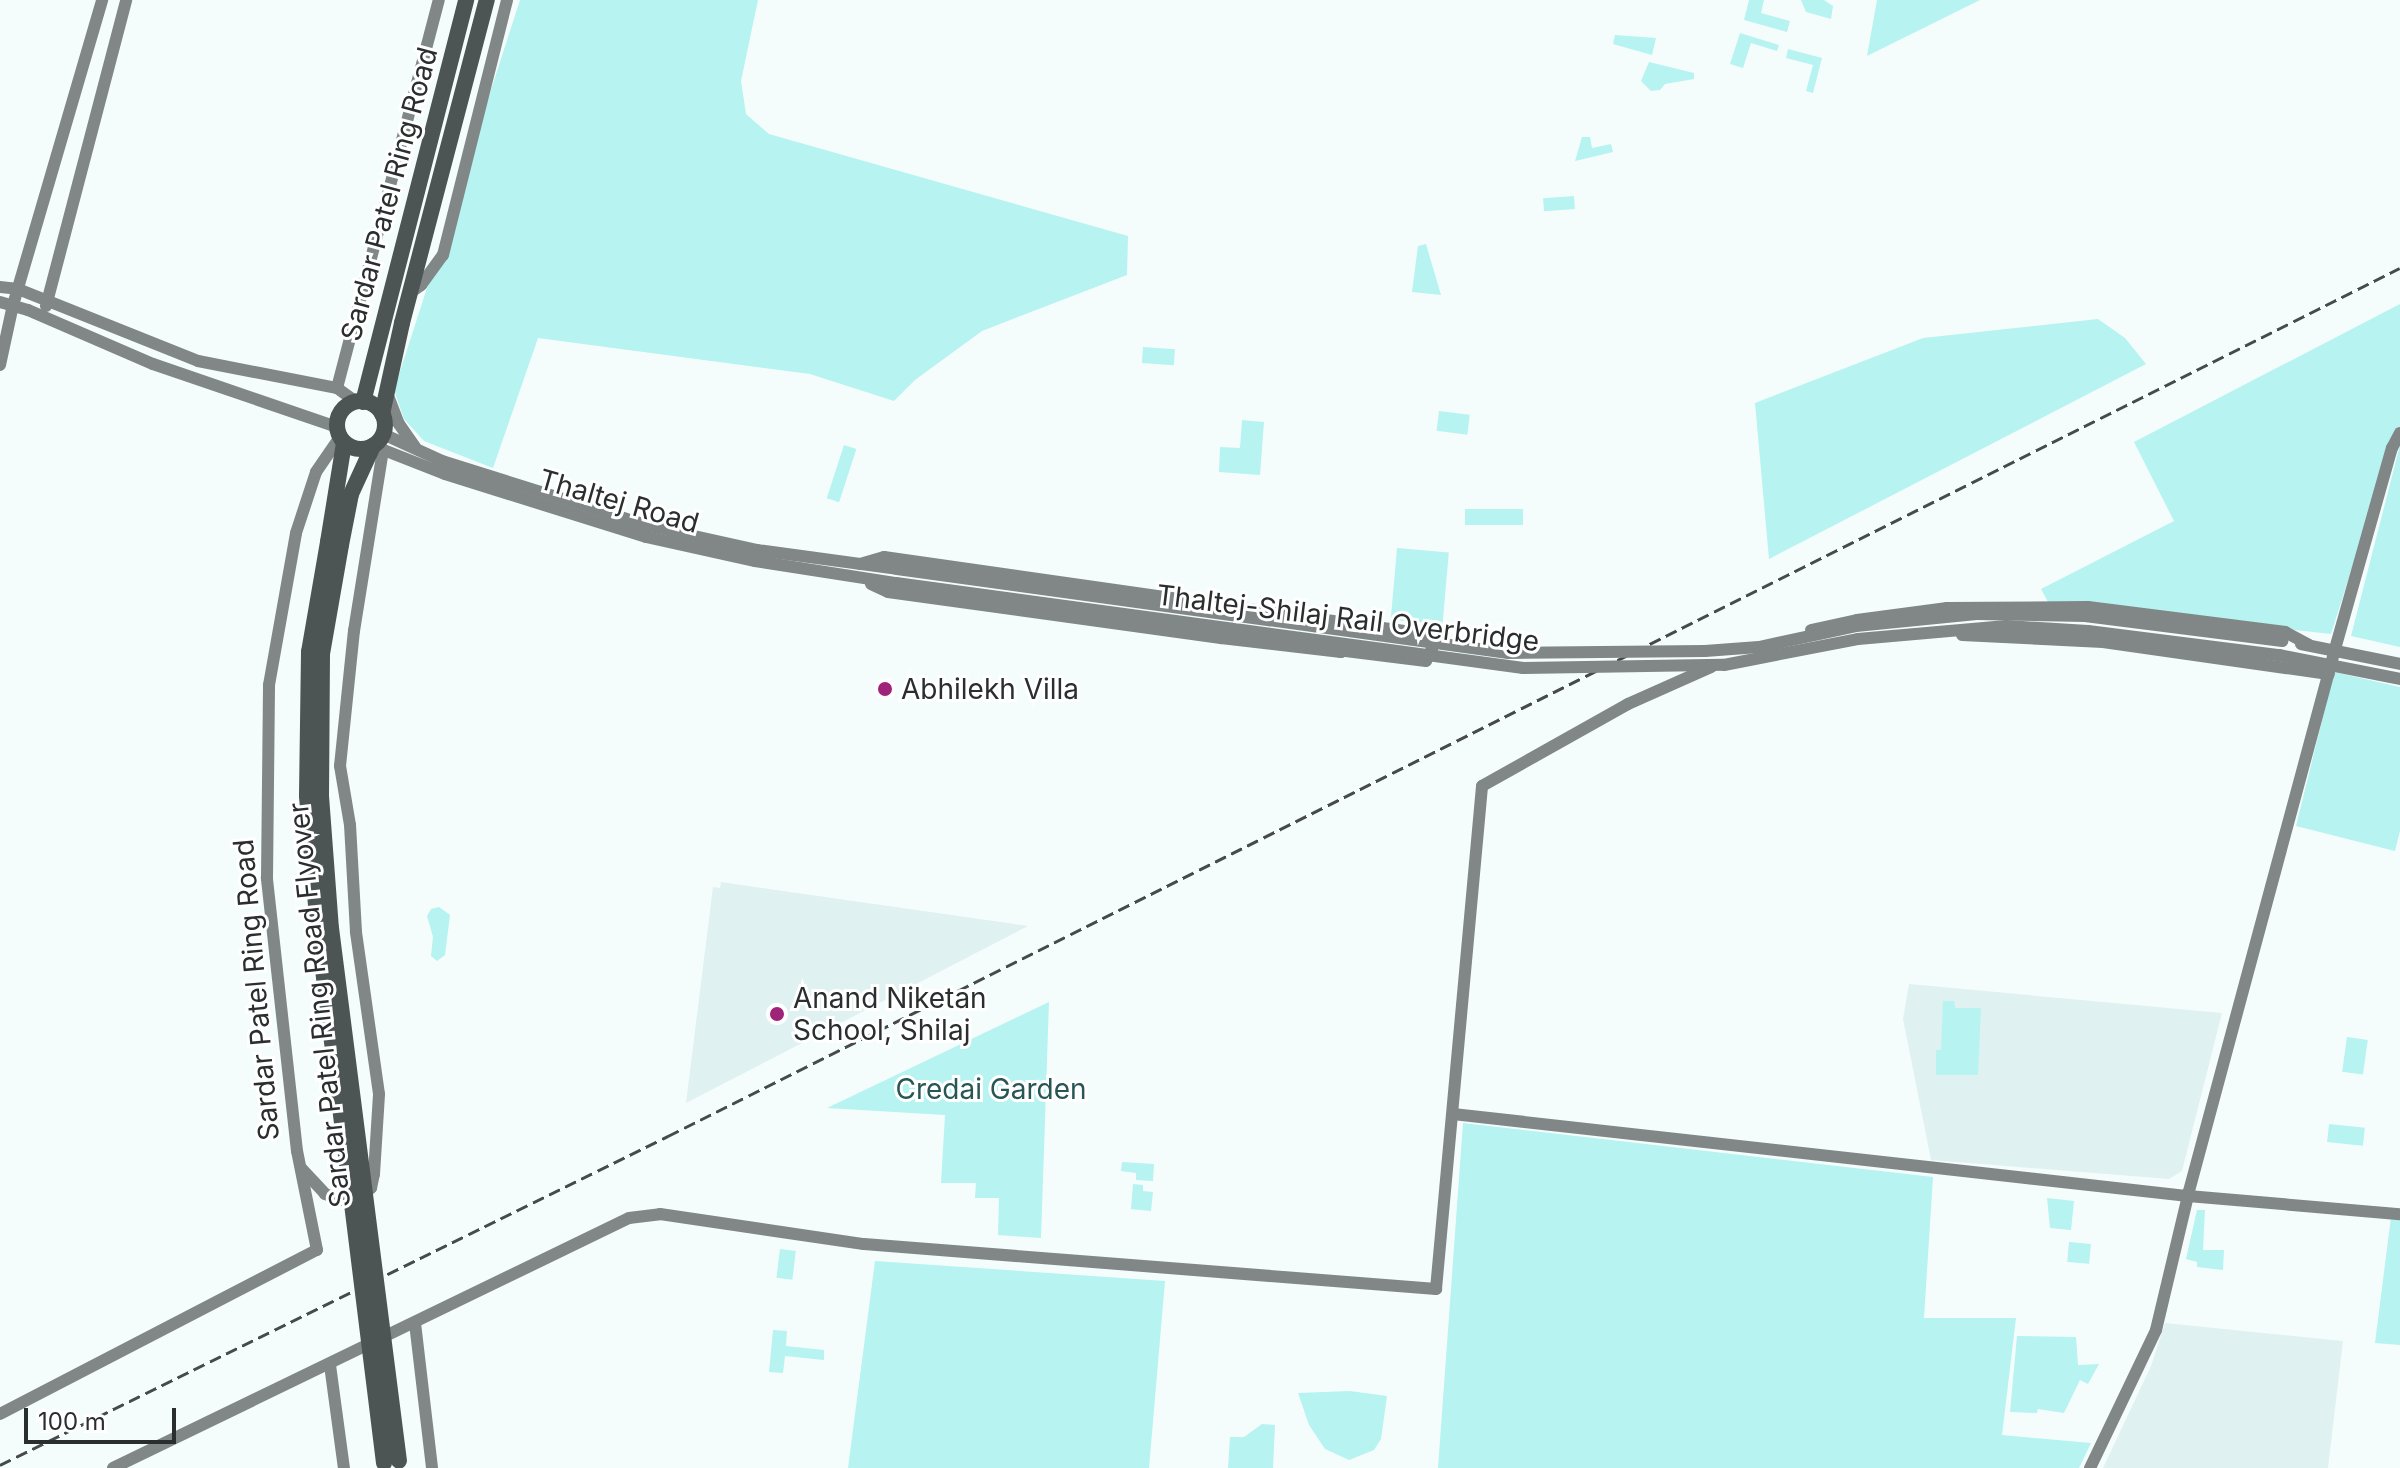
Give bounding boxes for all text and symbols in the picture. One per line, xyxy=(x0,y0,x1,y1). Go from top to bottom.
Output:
street label: Sardar Patel Ring Road xyxy=(334,44,444,344)
street label: Thaltej Road xyxy=(535,462,703,540)
street label: Thaltej-Shilaj Rail Overbridge xyxy=(1155,578,1541,658)
place label: Abhilekh Villa xyxy=(901,672,1079,706)
marker: Abhilekh Villa xyxy=(876,680,894,698)
street label: Sardar Patel Ring Road Flyover xyxy=(281,801,357,1209)
street label: Sardar Patel Ring Road xyxy=(226,838,286,1142)
place label: Anand Niketan School, Shilaj xyxy=(793,981,987,1047)
marker: Anand Niketan School, Shilaj xyxy=(768,1005,786,1023)
park label: Credai Garden xyxy=(895,1072,1087,1106)
scale bar xyxy=(28,1392,180,1442)
text: 100 m xyxy=(38,1407,106,1436)

